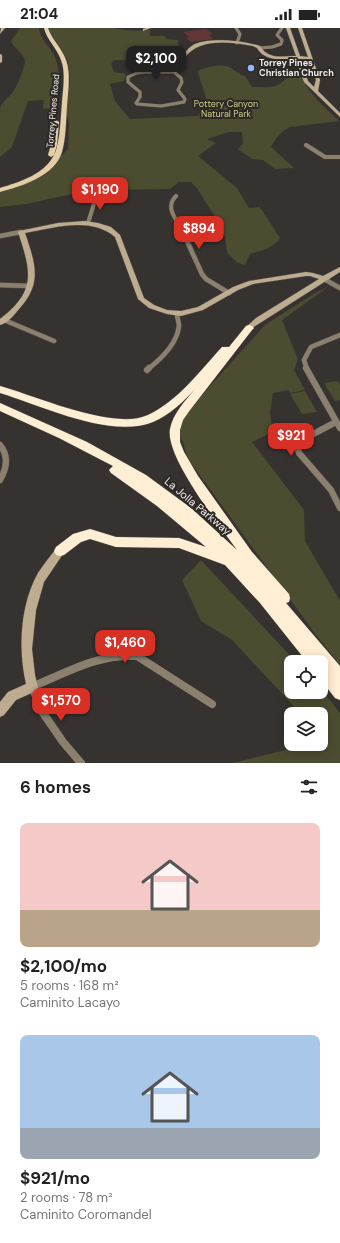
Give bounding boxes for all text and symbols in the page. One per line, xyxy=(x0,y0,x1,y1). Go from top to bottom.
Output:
text: 21:04 xyxy=(20,4,58,24)
pin: $2,100 xyxy=(123,46,189,80)
text: $2,100 xyxy=(135,50,177,67)
place label: Torrey Pines Christian Church xyxy=(259,57,334,79)
marker: Torrey Pines Christian Church xyxy=(246,63,256,73)
street label: Torrey Pines Road xyxy=(44,73,62,148)
park label: Pottery Canyon Natural Park xyxy=(194,98,258,120)
pin: $1,190 xyxy=(67,177,133,211)
text: $1,190 xyxy=(81,181,119,198)
pin: $894 xyxy=(175,216,223,250)
text: $894 xyxy=(183,220,215,237)
pin: $921 xyxy=(267,423,315,457)
text: $921 xyxy=(277,427,305,444)
street label: La Jolla Parkway xyxy=(162,474,234,538)
pin: $1,460 xyxy=(92,630,158,664)
text: $1,460 xyxy=(104,634,146,651)
map controls xyxy=(284,655,328,751)
button: locate xyxy=(284,655,328,699)
pin: $1,570 xyxy=(28,688,94,722)
text: $1,570 xyxy=(41,692,81,709)
button: layers xyxy=(284,707,328,751)
text: 6 homes xyxy=(20,776,91,798)
icon: filters xyxy=(298,776,320,798)
icon: home xyxy=(134,849,206,921)
text: $2,100/mo xyxy=(20,955,107,977)
text: 5 rooms · 168 m² xyxy=(20,977,118,994)
text: Caminito Lacayo xyxy=(20,994,120,1011)
icon: home xyxy=(134,1061,206,1133)
text: $921/mo xyxy=(20,1167,90,1189)
text: 2 rooms · 78 m² xyxy=(20,1189,112,1206)
text: Caminito Coromandel xyxy=(20,1206,152,1223)

